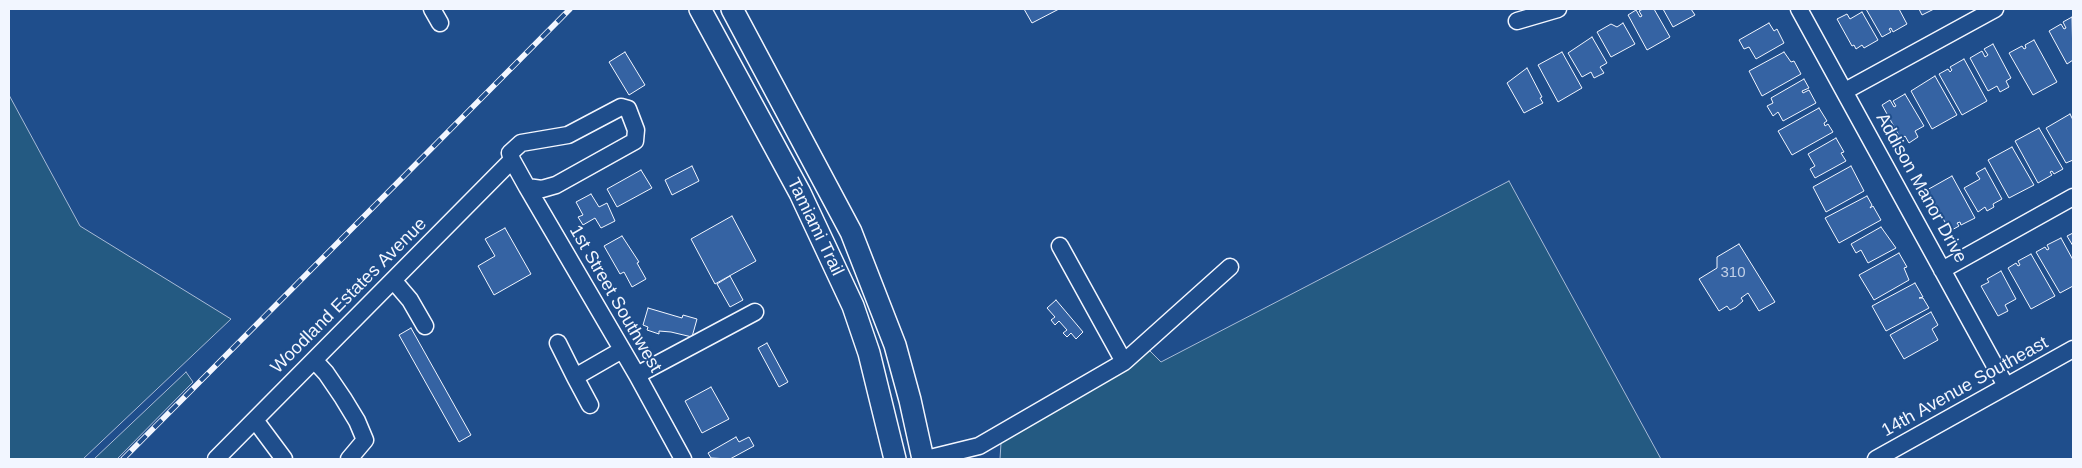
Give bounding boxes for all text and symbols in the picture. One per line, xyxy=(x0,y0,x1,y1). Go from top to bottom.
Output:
street label: Addison Manor Drive xyxy=(1871,109,1971,267)
street label: Tamiami Trail xyxy=(782,174,848,280)
street label: Woodland Estates Avenue xyxy=(267,214,431,378)
street label: 1st Street Southwest xyxy=(564,222,666,376)
house number: 310 xyxy=(1720,264,1746,282)
street label: 14th Avenue Southeast xyxy=(1878,332,2052,442)

